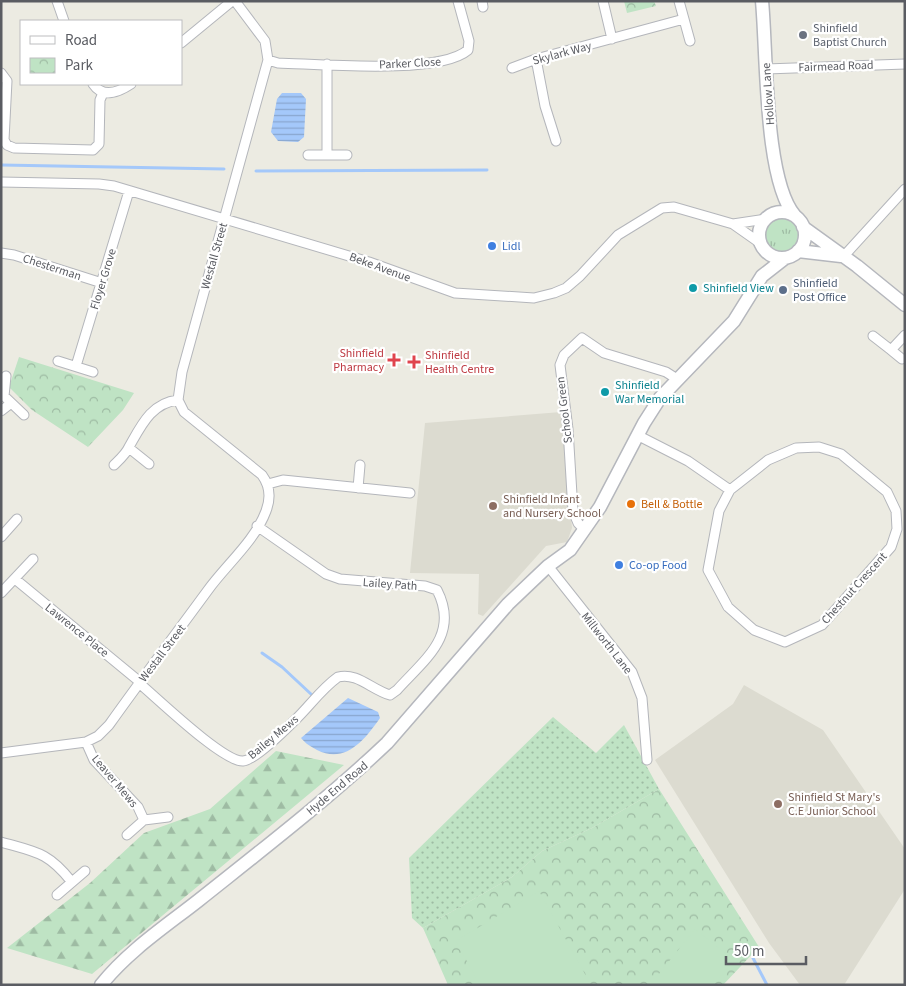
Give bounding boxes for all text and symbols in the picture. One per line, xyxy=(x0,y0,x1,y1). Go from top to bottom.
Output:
legend xyxy=(20,20,182,85)
place label: Shinfield Baptist Church xyxy=(813,20,887,51)
marker: Shinfield Baptist Church xyxy=(797,29,809,41)
text: Road xyxy=(65,30,97,51)
street label: Skylark Way xyxy=(531,37,594,70)
street label: Parker Close xyxy=(379,53,442,74)
text: Park xyxy=(65,55,94,76)
street label: Fairmead Road xyxy=(798,57,874,76)
street label: Hollow Lane xyxy=(758,62,779,126)
street label: Westall Street xyxy=(197,221,232,291)
place label: Lidl xyxy=(502,238,521,255)
marker: Lidl xyxy=(486,240,498,252)
street label: Floyer Grove xyxy=(86,247,121,312)
street label: Beke Avenue xyxy=(347,249,413,286)
street label: Chesterman xyxy=(20,250,83,285)
place label: Shinfield Post Office xyxy=(793,275,846,306)
place label: Shinfield View xyxy=(703,280,774,297)
marker: Shinfield View xyxy=(687,282,699,294)
marker: Shinfield Post Office xyxy=(777,284,789,296)
place label: Shinfield Pharmacy xyxy=(333,345,384,376)
place label: Shinfield Health Centre xyxy=(425,347,494,378)
marker: Shinfield Pharmacy xyxy=(388,354,400,366)
marker: Shinfield Health Centre xyxy=(407,355,421,369)
street label: School Green xyxy=(552,376,577,444)
place label: Shinfield War Memorial xyxy=(615,377,684,408)
marker: Shinfield War Memorial xyxy=(599,386,611,398)
place label: Shinfield Infant and Nursery School xyxy=(503,491,601,522)
place label: Bell & Bottle xyxy=(641,496,703,513)
marker: Bell & Bottle xyxy=(625,498,637,510)
marker: Shinfield Infant and Nursery School xyxy=(487,500,499,512)
street label: Chestnut Crescent xyxy=(817,549,891,628)
place label: Co-op Food xyxy=(629,557,687,574)
marker: Co-op Food xyxy=(613,559,625,571)
street label: Lailey Path xyxy=(362,574,418,595)
street label: Lawrence Place xyxy=(41,599,112,661)
street label: Millworth Lane xyxy=(577,609,636,678)
street label: Westall Street xyxy=(135,621,190,686)
street label: Bailey Mews xyxy=(244,711,302,764)
street label: Leaver Mews xyxy=(88,751,142,811)
street label: Hyde End Road xyxy=(303,757,372,819)
place label: Shinfield St Mary's C.E Junior School xyxy=(788,789,880,820)
marker: Shinfield St Mary's C.E Junior School xyxy=(772,798,784,810)
scale bar xyxy=(726,934,806,966)
text: 50 m xyxy=(734,941,764,962)

